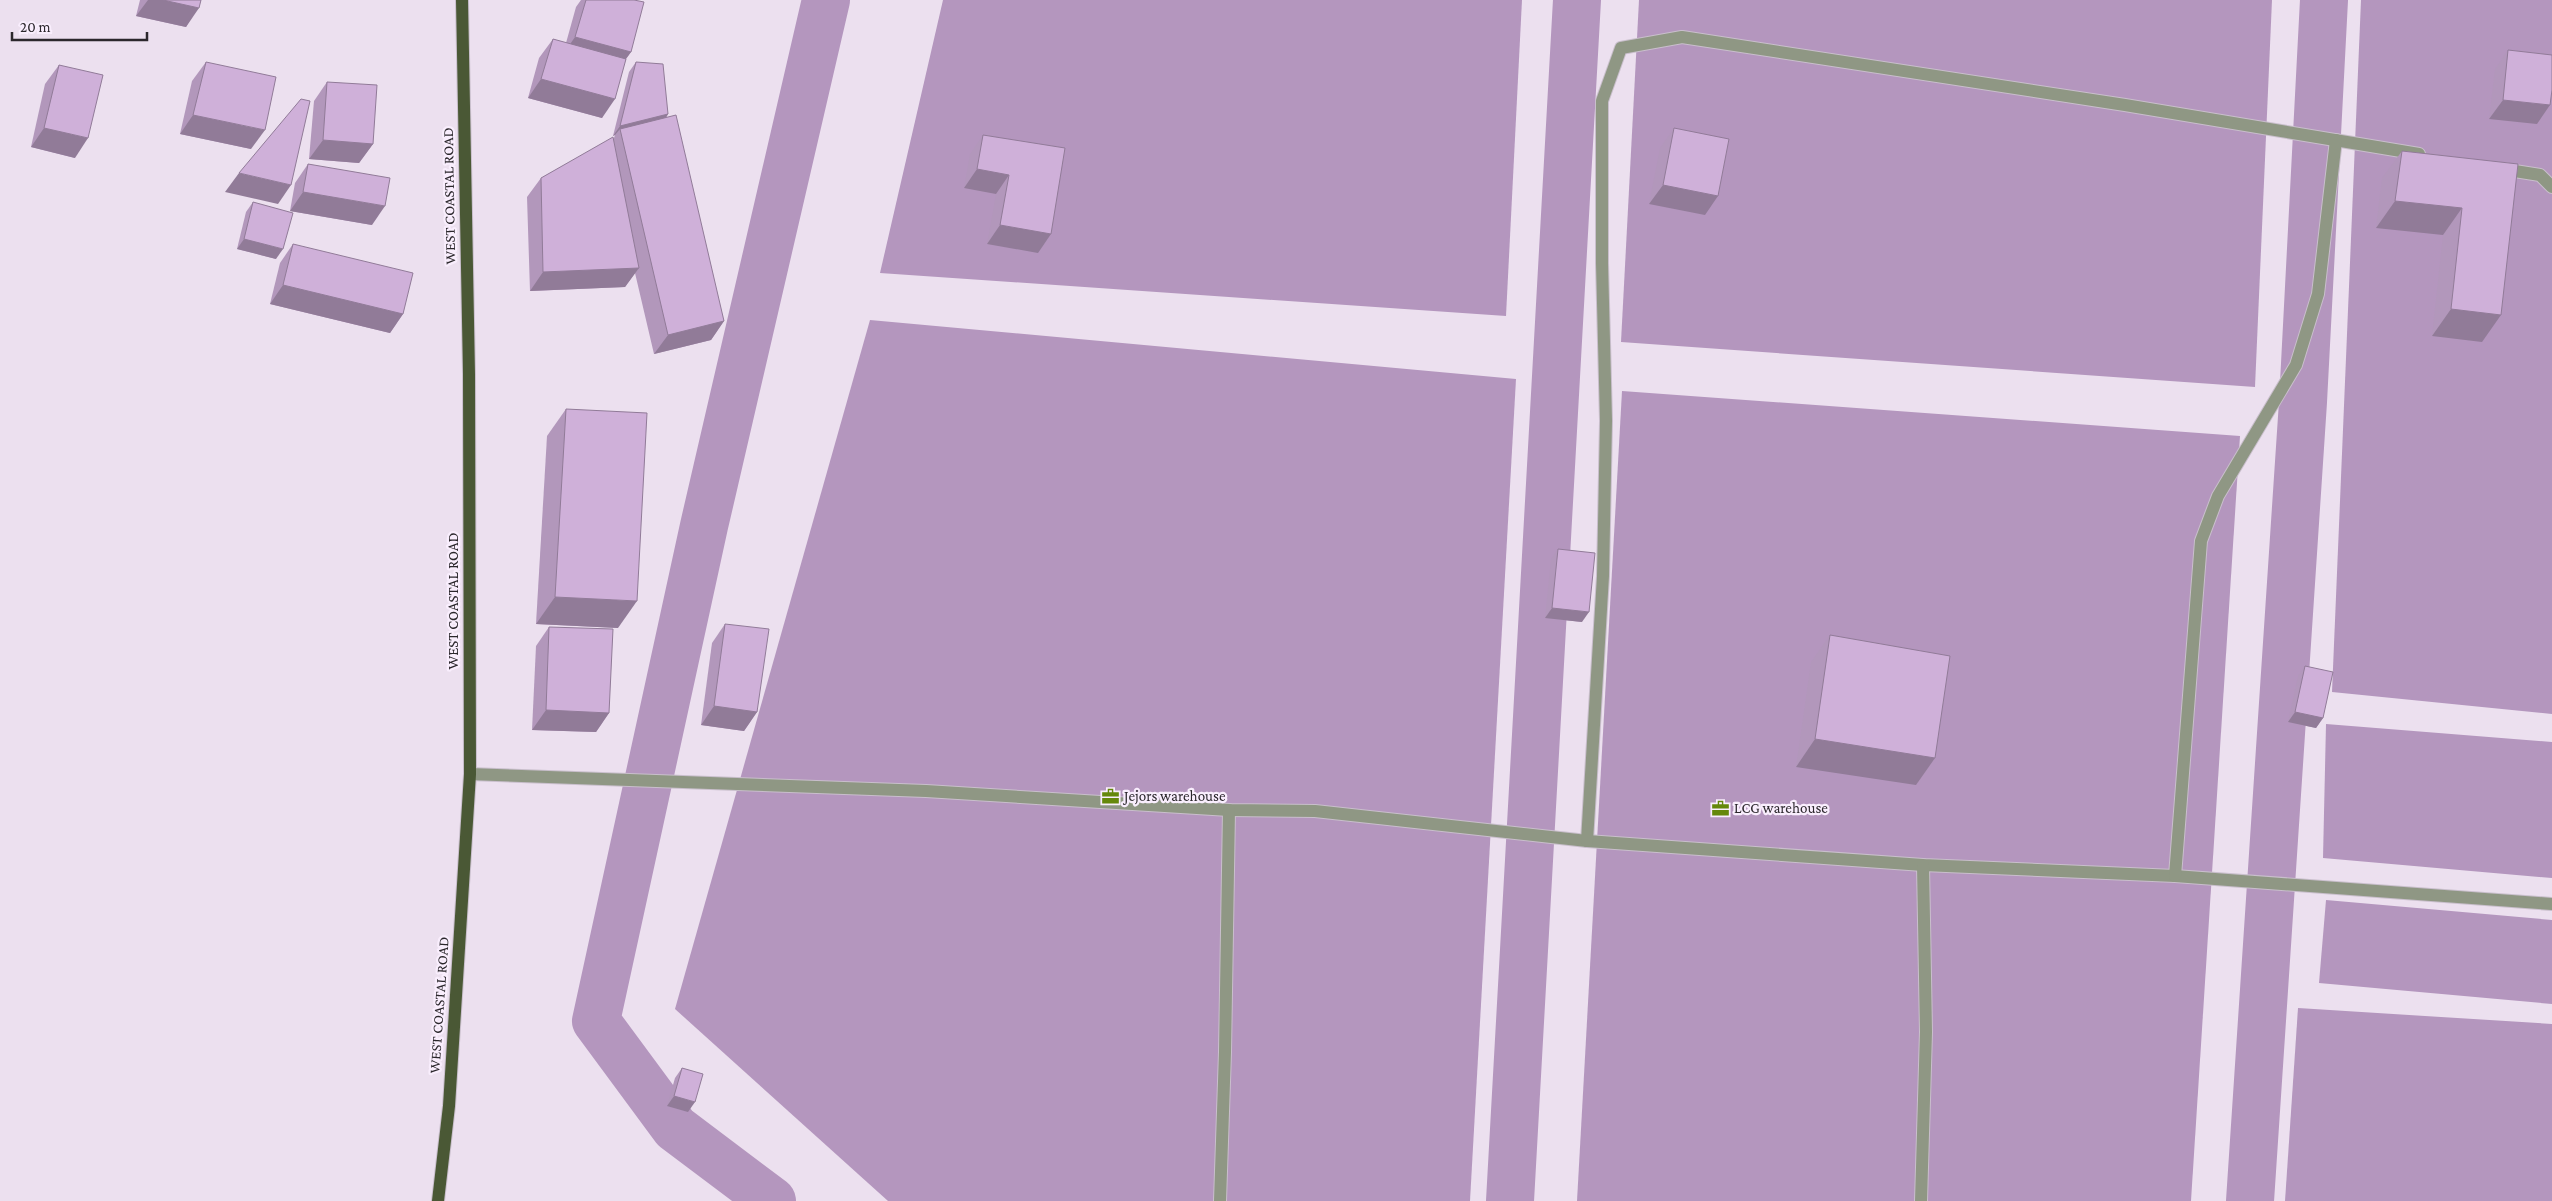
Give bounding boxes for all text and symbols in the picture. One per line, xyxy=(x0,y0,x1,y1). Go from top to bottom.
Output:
scale bar xyxy=(12,10,148,42)
text: 20 m xyxy=(20,19,51,35)
street label: WEST COASTAL ROAD xyxy=(440,127,458,265)
street label: WEST COASTAL ROAD xyxy=(445,532,461,670)
office icon: Jejors warehouse xyxy=(1100,786,1120,806)
place label: Jejors warehouse xyxy=(1122,788,1226,805)
office icon: LCG warehouse xyxy=(1710,798,1730,818)
place label: LCG warehouse xyxy=(1734,800,1828,816)
street label: WEST COASTAL ROAD xyxy=(426,936,452,1074)

